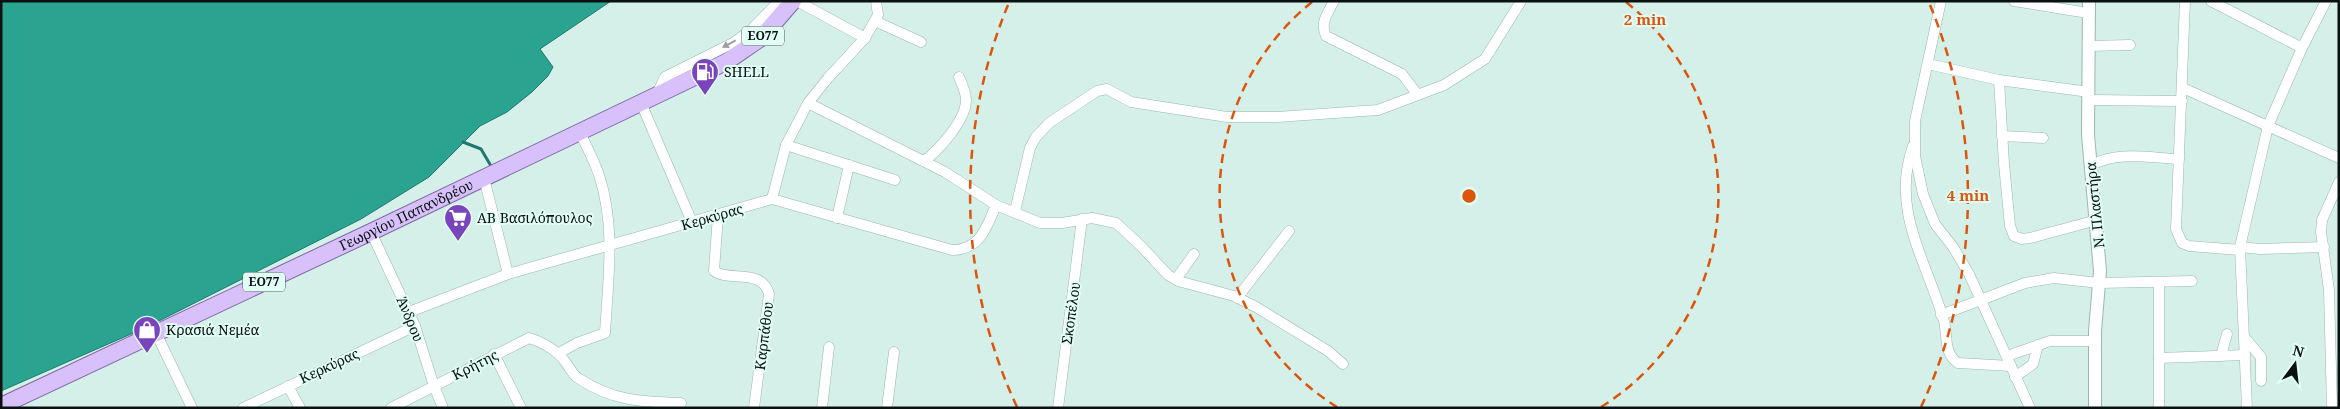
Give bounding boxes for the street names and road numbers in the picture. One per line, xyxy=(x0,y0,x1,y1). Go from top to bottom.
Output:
road number: ΕΟ77 xyxy=(742,27,784,46)
street label: Ν. Πλαστήρα xyxy=(2081,161,2108,249)
street label: Γεωργίου Παπανδρέου xyxy=(336,174,476,255)
street label: Κερκύρας xyxy=(679,199,745,234)
road number: ΕΟ77 xyxy=(243,272,285,292)
street label: Σκοπέλου xyxy=(1057,281,1084,345)
street label: Άνδρου xyxy=(392,293,428,344)
street label: Καρπάθου xyxy=(750,301,777,371)
street label: Κερκύρας xyxy=(296,343,362,388)
street label: Κρήτης xyxy=(449,345,501,384)

